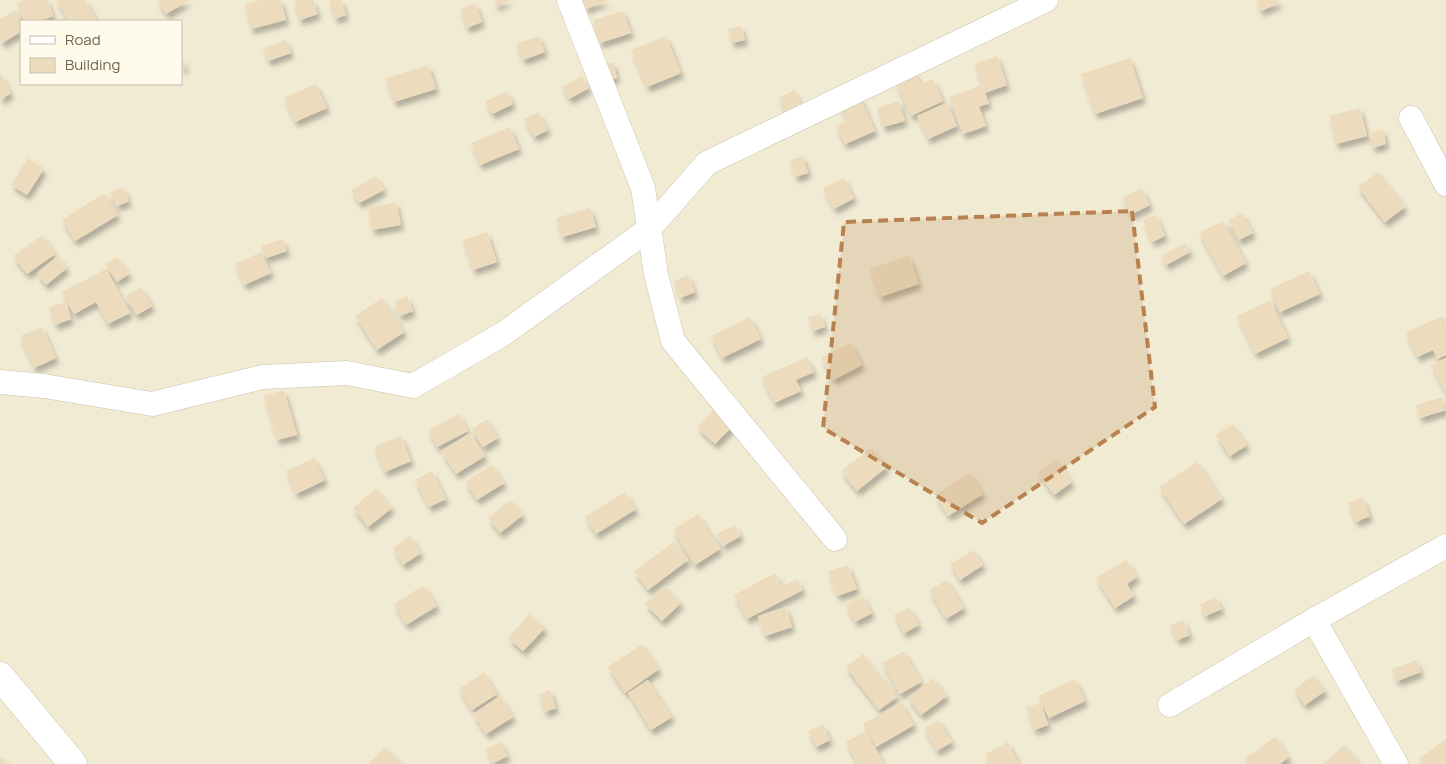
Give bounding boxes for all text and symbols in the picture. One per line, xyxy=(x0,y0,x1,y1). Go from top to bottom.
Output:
legend xyxy=(20,20,182,85)
text: Road xyxy=(65,29,101,50)
text: Building xyxy=(65,54,120,75)

